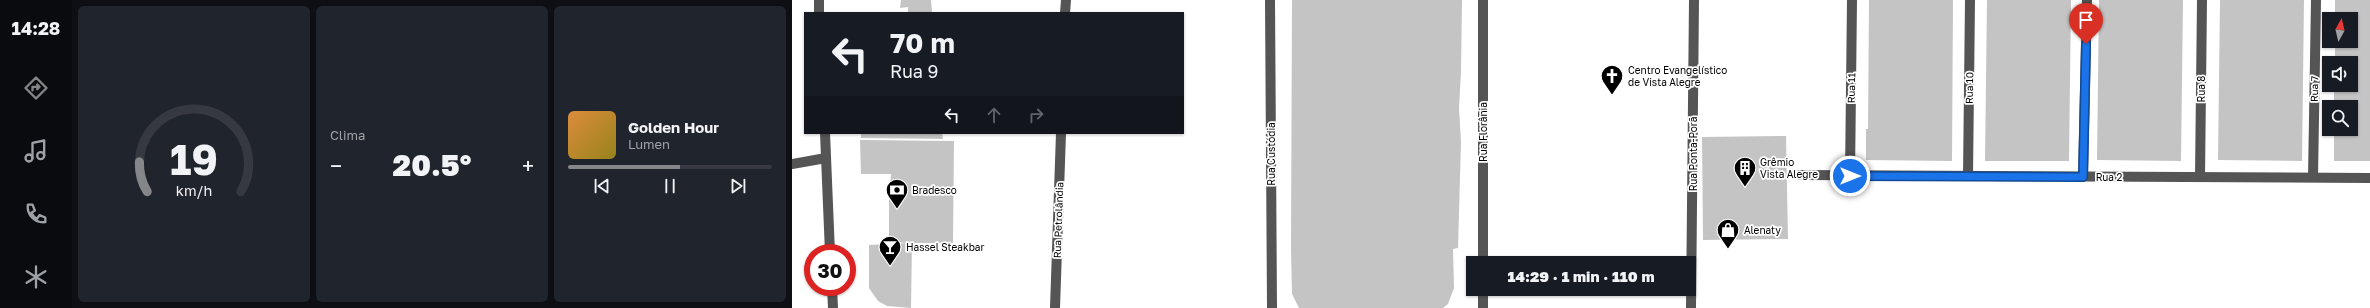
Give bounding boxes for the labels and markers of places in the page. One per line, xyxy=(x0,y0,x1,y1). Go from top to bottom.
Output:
pin xyxy=(2069,3,2103,44)
church icon: Centro Evangelístico de Vista Alegre xyxy=(1599,63,1625,96)
place label: Centro Evangelístico de Vista Alegre xyxy=(1628,64,1727,88)
building icon: Grêmio Vista Alegre xyxy=(1732,155,1758,188)
place label: Grêmio Vista Alegre xyxy=(1760,156,1818,180)
bank icon: Bradesco xyxy=(884,177,910,210)
place label: Bradesco xyxy=(912,184,957,196)
shop icon: Alenaty xyxy=(1715,217,1741,250)
place label: Alenaty xyxy=(1744,224,1781,236)
bar icon: Hassel Steakbar xyxy=(877,234,903,267)
place label: Hassel Steakbar xyxy=(906,241,984,253)

